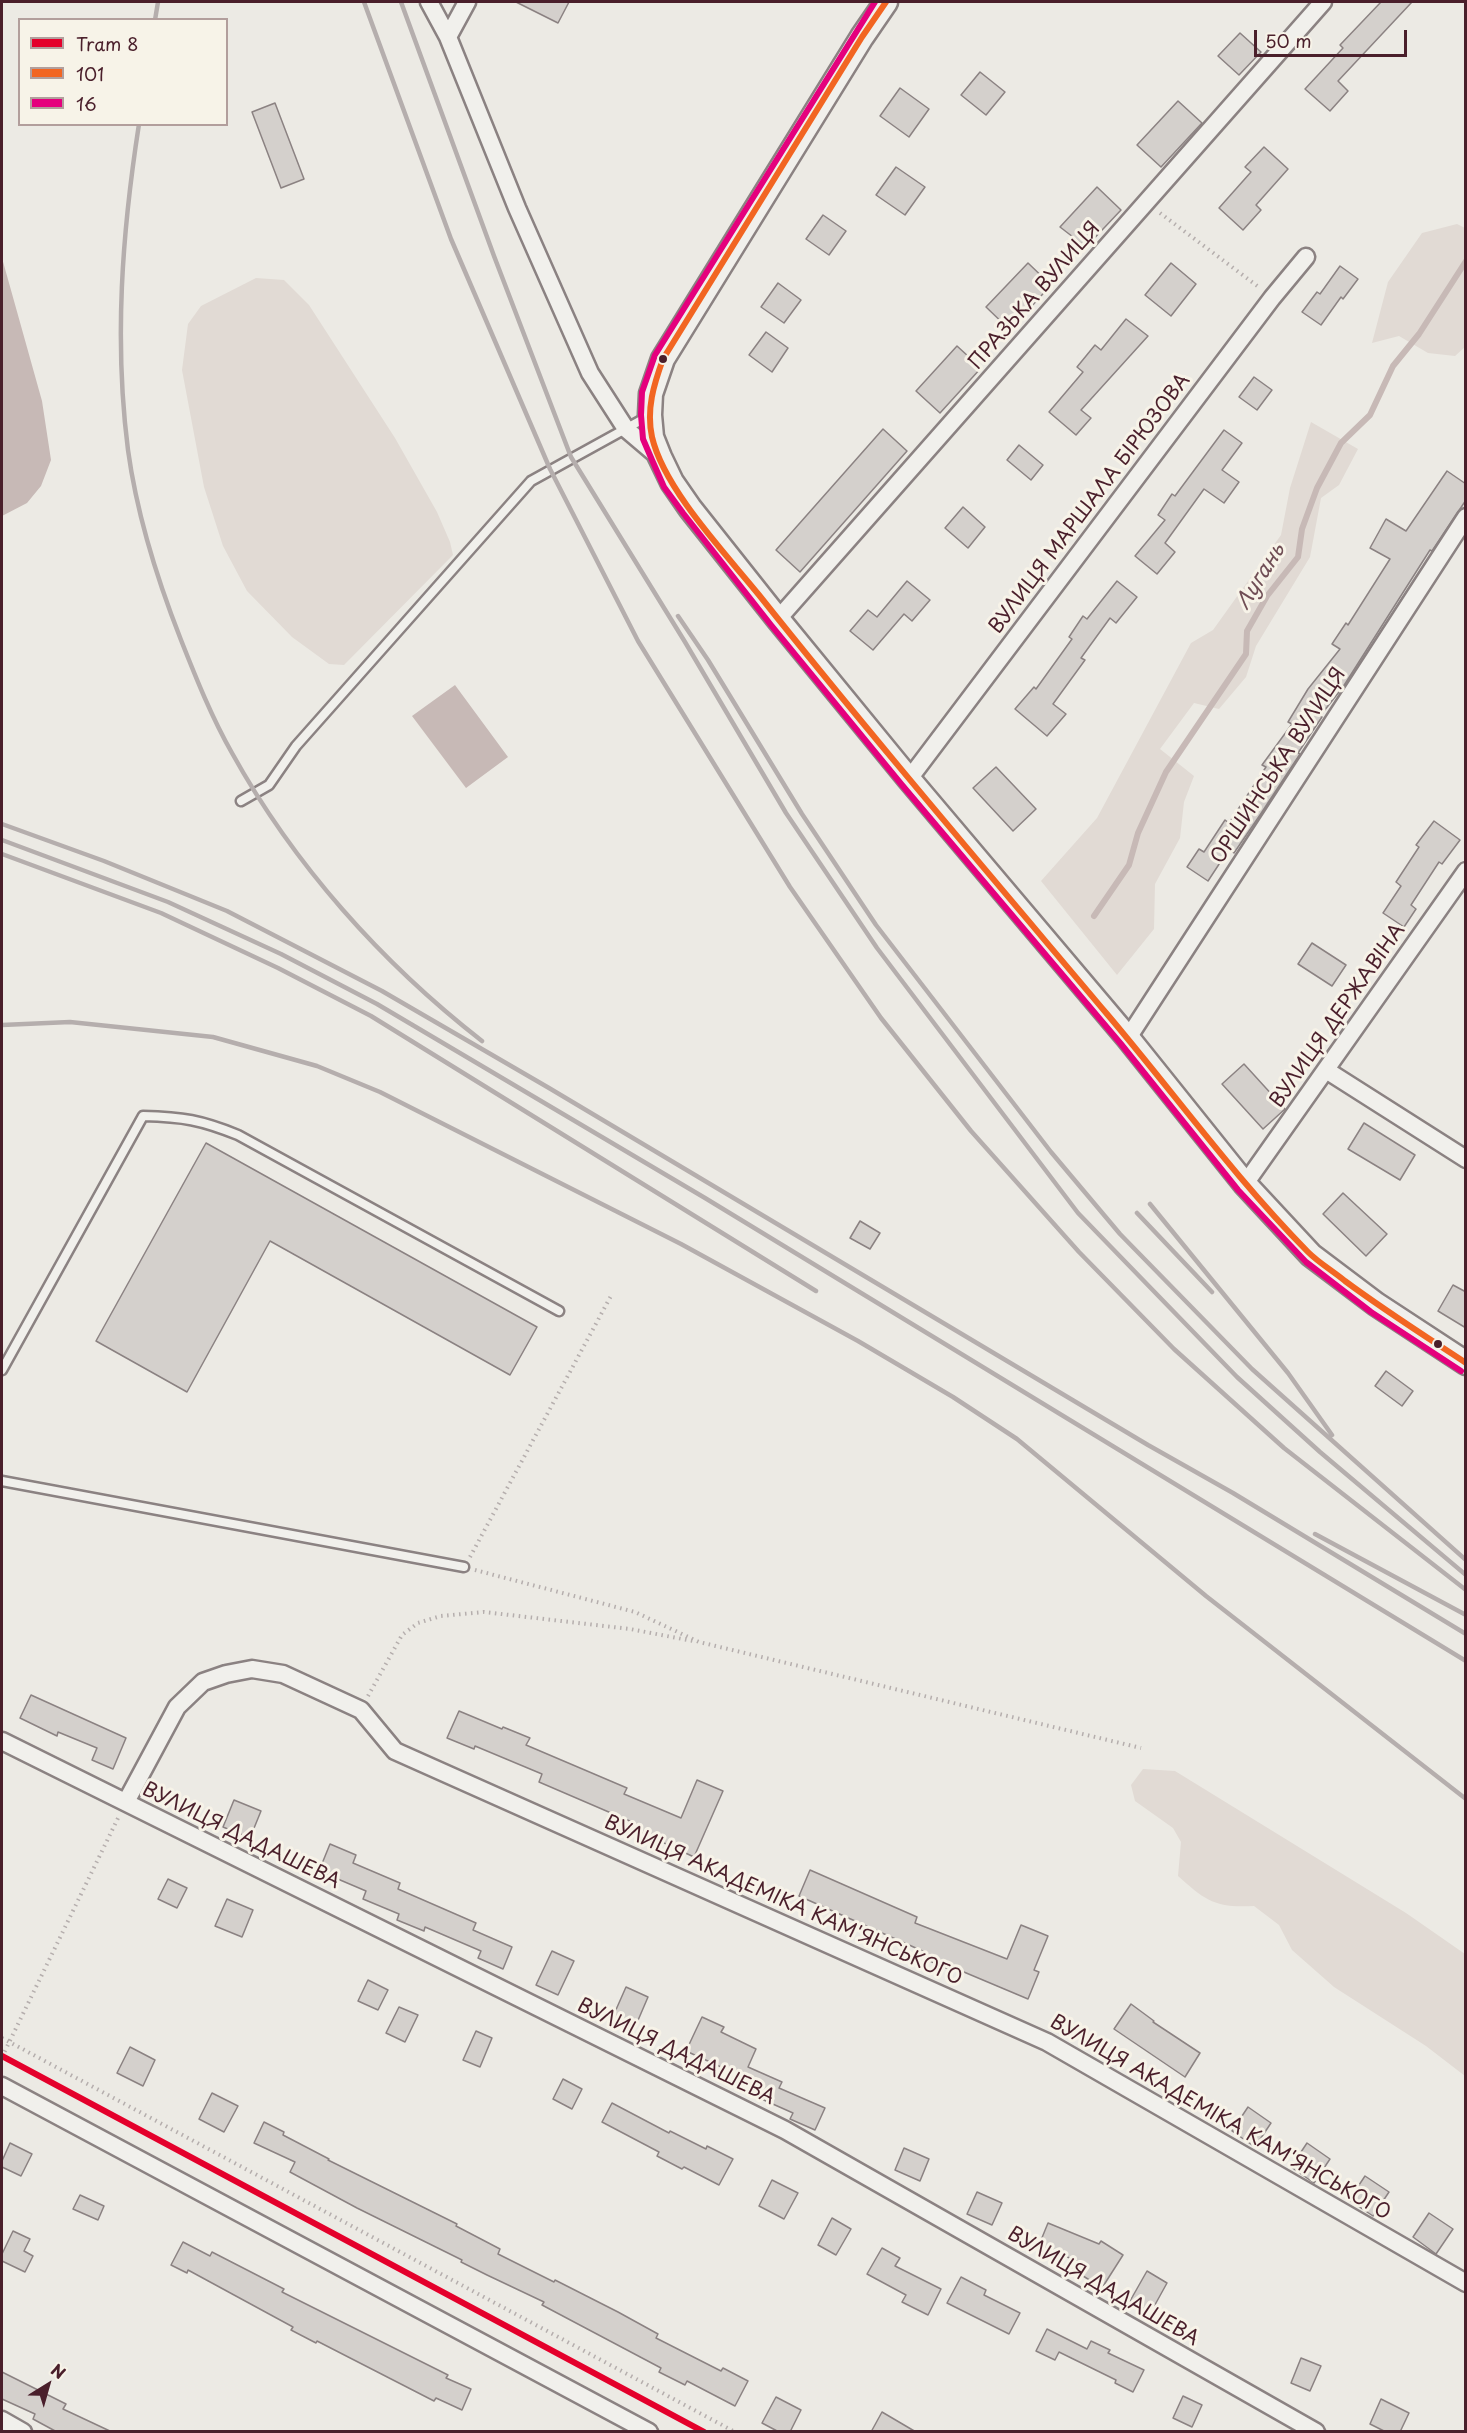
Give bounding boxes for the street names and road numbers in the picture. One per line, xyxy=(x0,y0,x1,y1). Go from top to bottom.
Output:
street label: ПРАЗЬКА ВУЛИЦЯ xyxy=(964,217,1106,375)
street label: ВУЛИЦЯ МАРШАЛА БІРЮЗОВА xyxy=(984,369,1196,639)
street label: ОРШИНСЬКА ВУЛИЦЯ xyxy=(1207,664,1351,868)
street label: ВУЛИЦЯ ДЕРЖАВІНА xyxy=(1265,919,1411,1113)
street label: ВУЛИЦЯ ДАДАШЕВА xyxy=(138,1778,344,1894)
street label: ВУЛИЦЯ АКАДЕМІКА КАМ'ЯНСЬКОГО xyxy=(600,1811,966,1991)
street label: ВУЛИЦЯ ДАДАШЕВА xyxy=(573,1994,779,2110)
street label: ВУЛИЦЯ АКАДЕМІКА КАМ'ЯНСЬКОГО xyxy=(1045,2010,1395,2226)
street label: ВУЛИЦЯ ДАДАШЕВА xyxy=(1003,2222,1203,2352)

